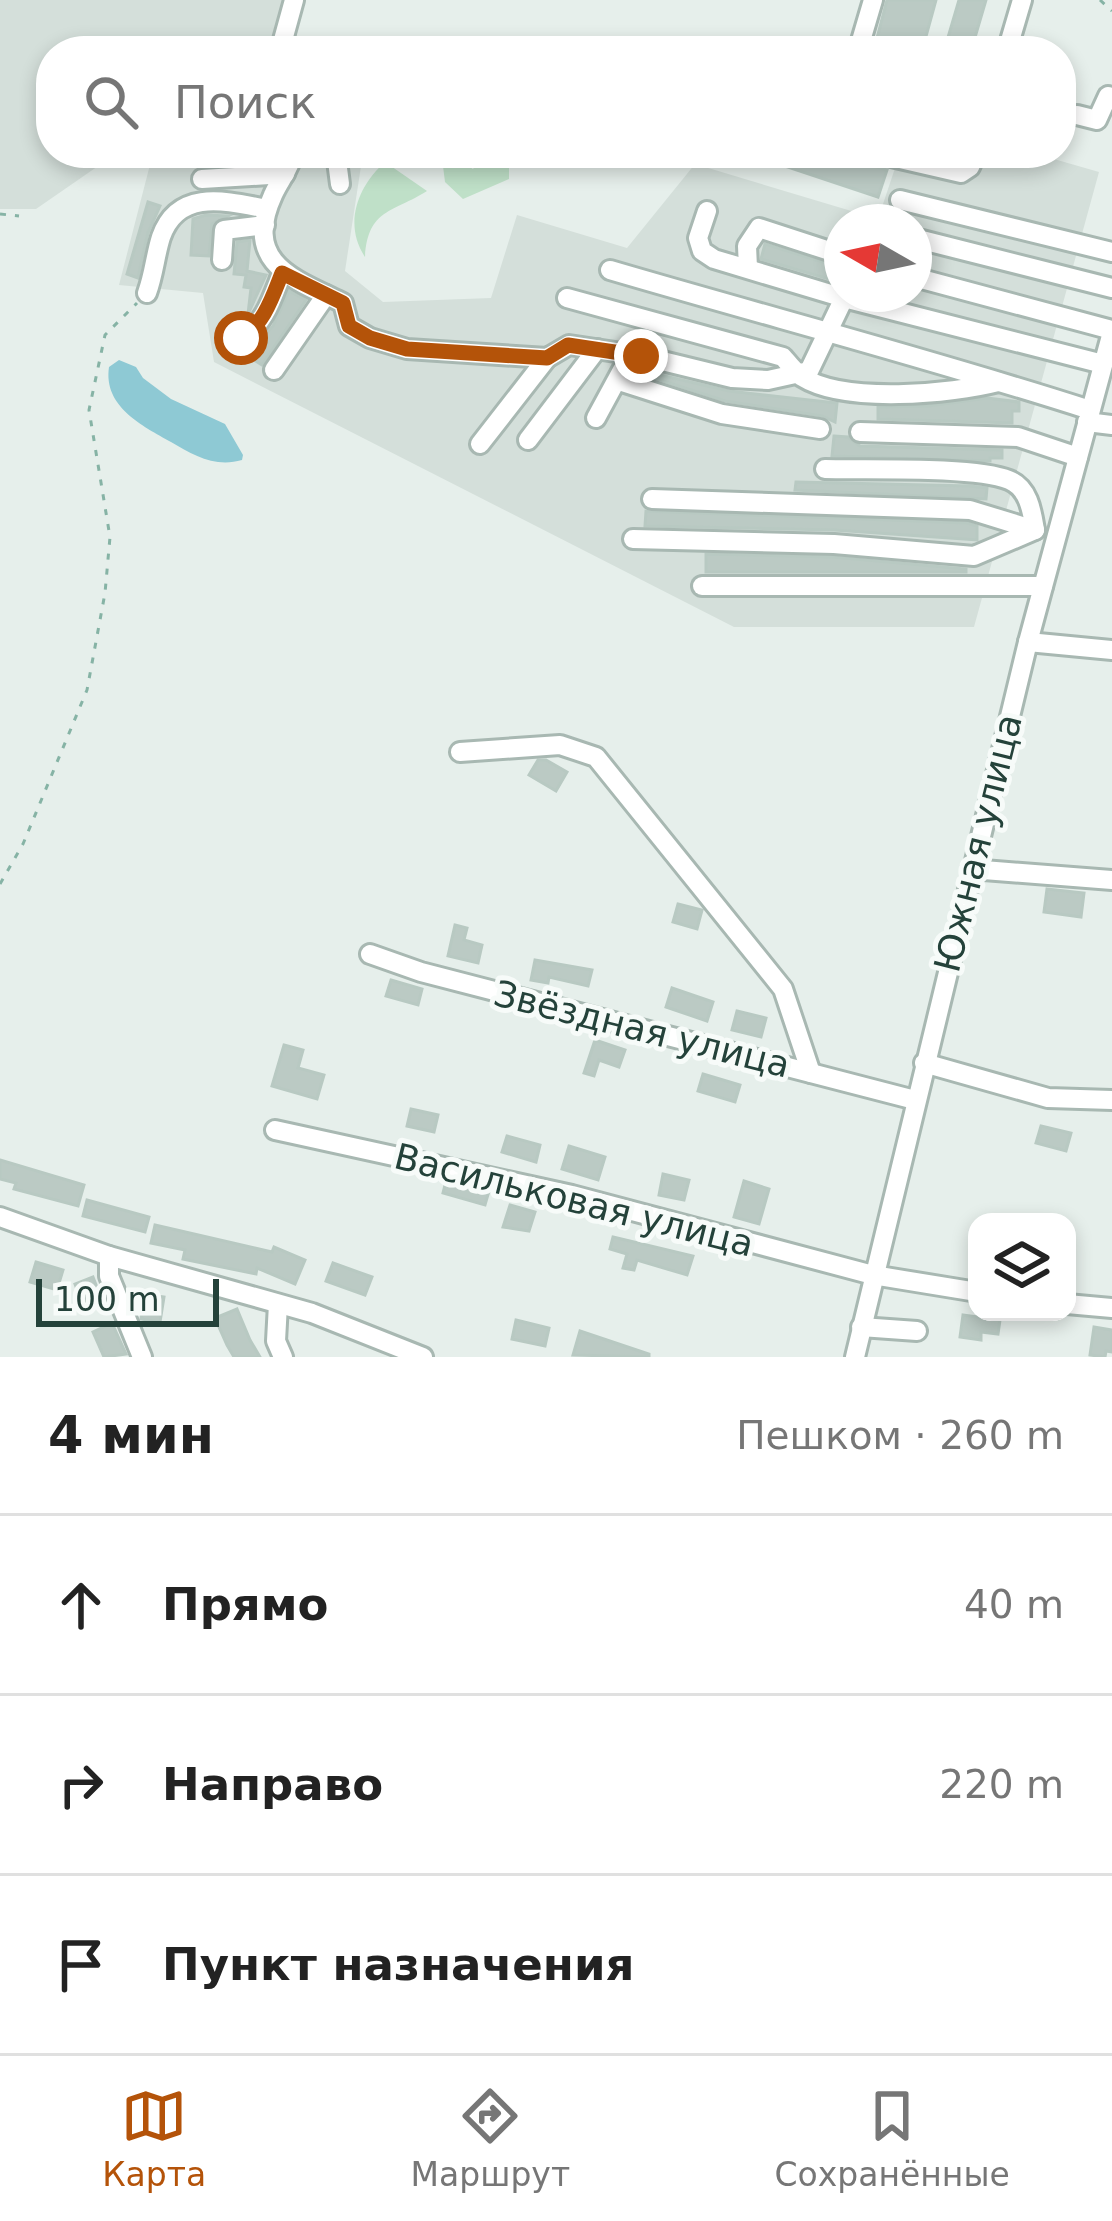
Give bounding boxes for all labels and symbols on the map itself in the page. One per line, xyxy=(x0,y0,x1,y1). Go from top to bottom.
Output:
north arrow xyxy=(824,204,932,312)
route start xyxy=(214,311,268,365)
route end xyxy=(614,329,668,383)
street label: Южная улица xyxy=(926,710,1030,976)
street label: Звёздная улица xyxy=(490,972,794,1086)
street label: Васильковая улица xyxy=(390,1136,758,1264)
scale bar xyxy=(36,1273,219,1326)

